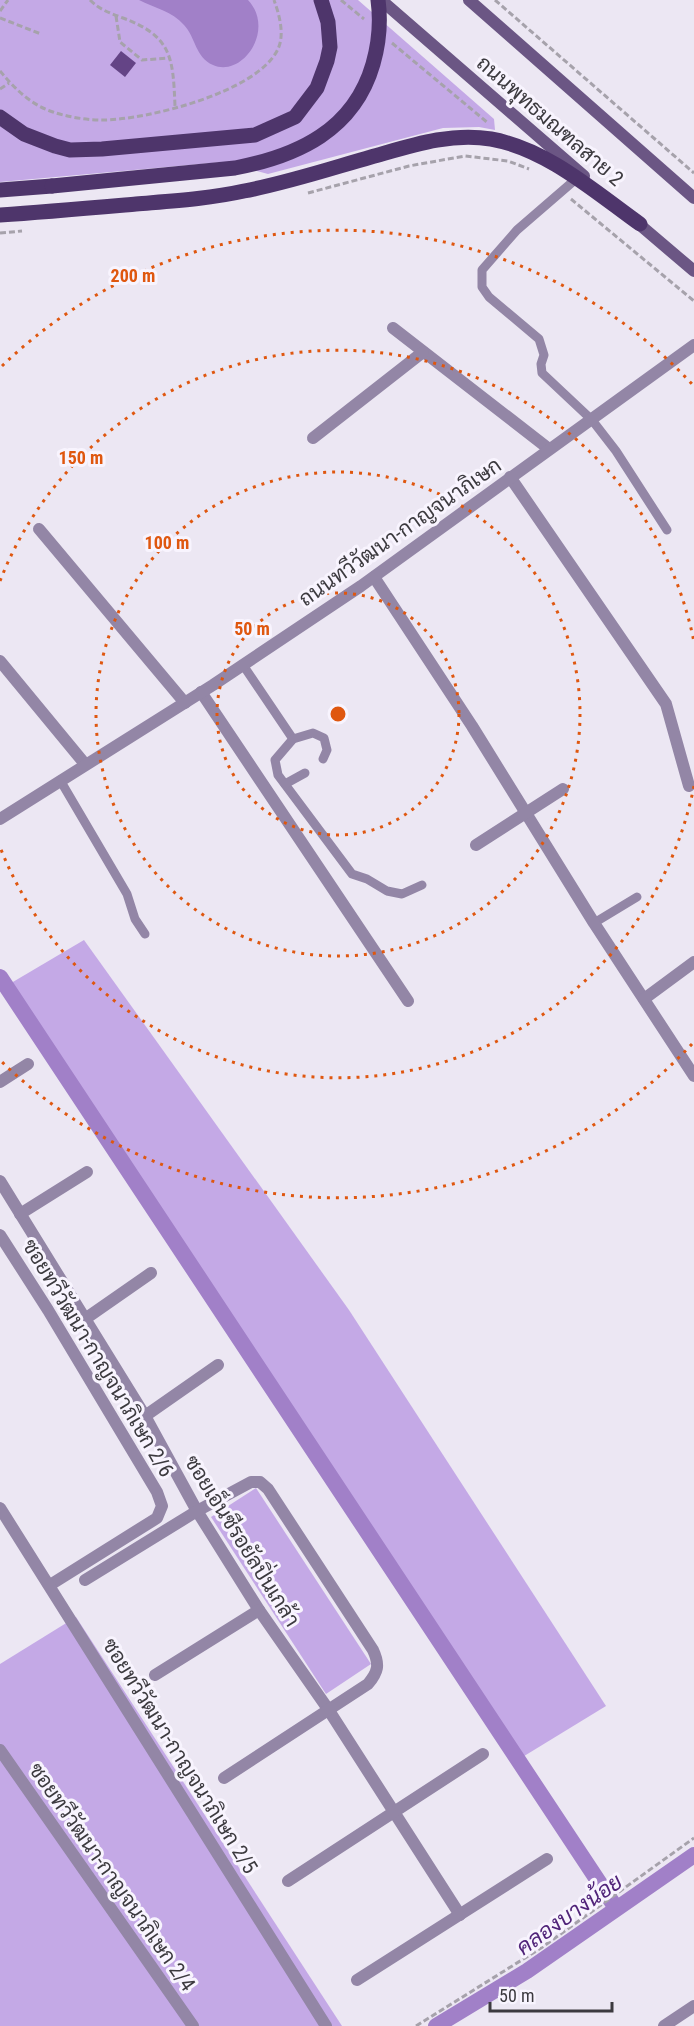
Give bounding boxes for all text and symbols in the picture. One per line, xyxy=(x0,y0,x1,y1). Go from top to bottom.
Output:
street label: ถนนพุทธมณฑลสาย 2 xyxy=(471,51,628,193)
text: 200 m xyxy=(111,265,155,286)
text: 150 m xyxy=(59,447,103,468)
street label: ถนนทวีวัฒนา-กาญจนาภิเษก xyxy=(294,452,506,611)
text: 100 m xyxy=(145,532,189,553)
text: 50 m xyxy=(234,618,270,639)
centre of rings xyxy=(328,704,348,724)
street label: ซอยทวีวัฒนา-กาญจนาภิเษก 2/6 xyxy=(17,1234,179,1481)
street label: ซอยเอ็นซีรอยัลปิ่นเกล้า xyxy=(180,1447,310,1631)
street label: ซอยทวีวัฒนา-กาญจนาภิเษก 2/5 xyxy=(98,1633,263,1878)
street label: ซอยทวีวัฒนา-กาญจนาภิเษก 2/4 xyxy=(24,1758,201,1996)
water label: คลองบางน้อย xyxy=(511,1868,627,1960)
scale bar xyxy=(490,1975,612,2013)
text: 50 m xyxy=(499,1985,534,2006)

